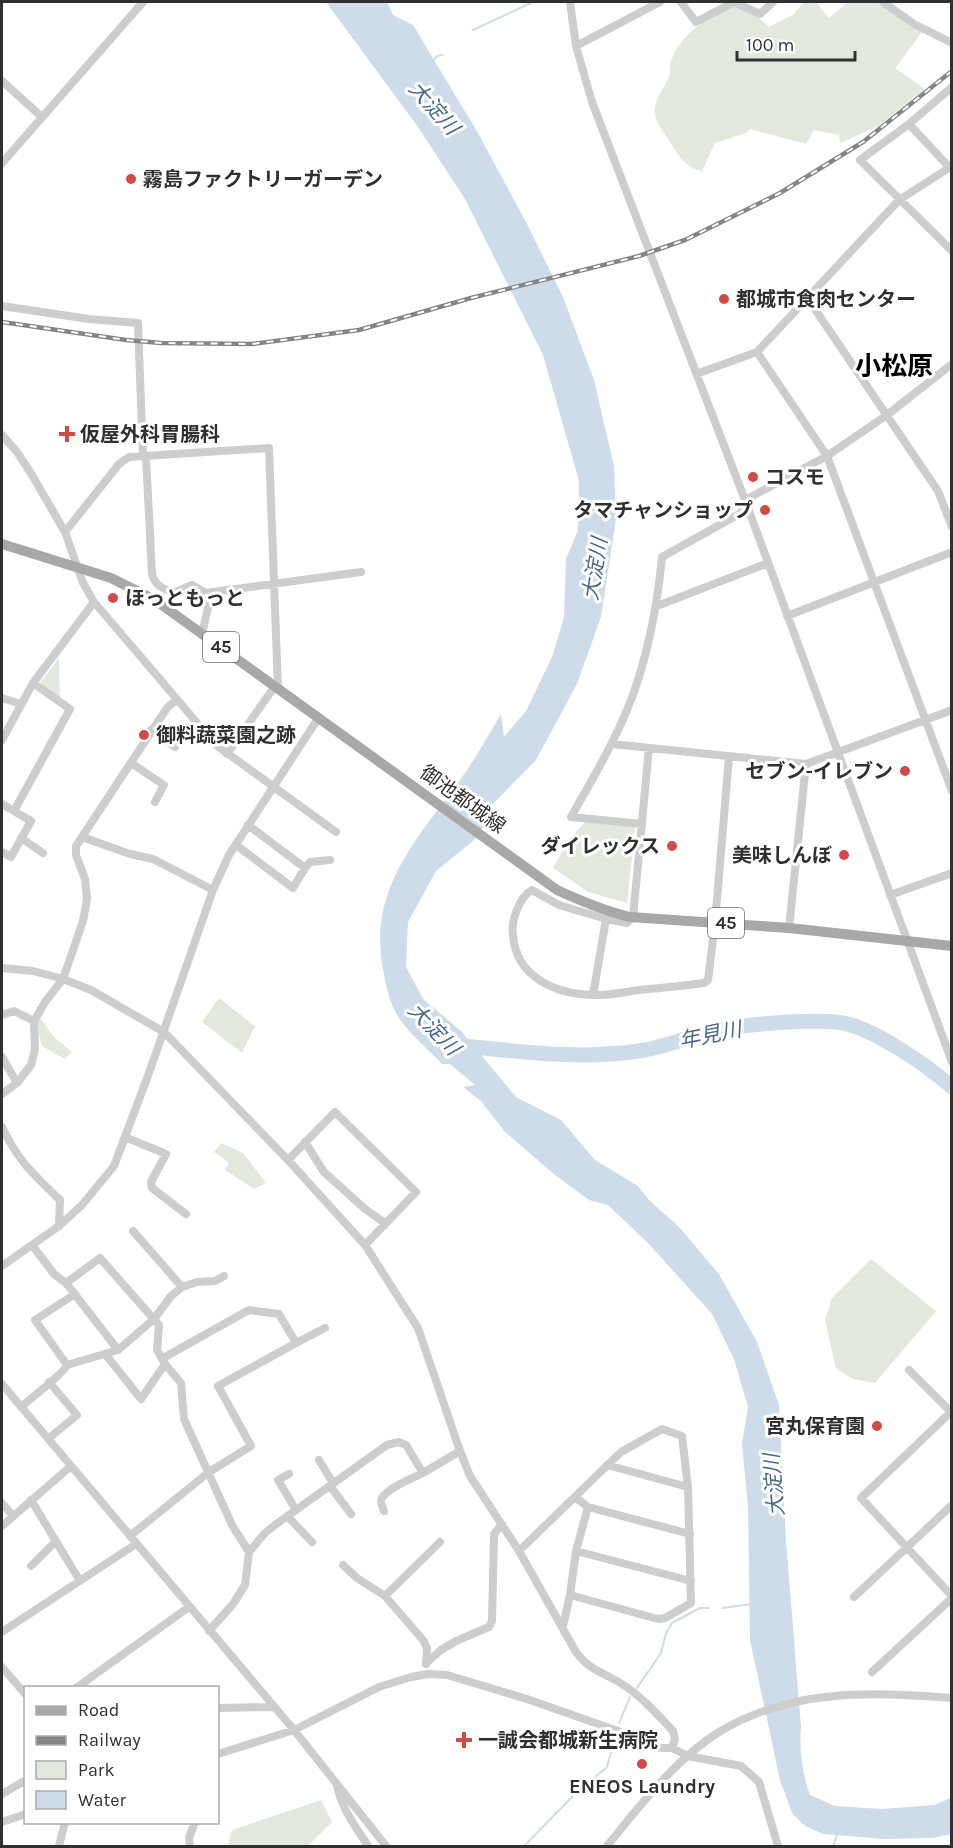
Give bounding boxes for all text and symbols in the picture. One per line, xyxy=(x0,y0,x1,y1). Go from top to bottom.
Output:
scale bar xyxy=(737,24,856,62)
text: 100 m xyxy=(746,34,794,56)
water label: 大淀川 xyxy=(404,77,465,141)
place label: 霧島ファクトリーガーデン xyxy=(143,168,383,191)
marker: 霧島ファクトリーガーデン xyxy=(124,172,138,186)
place label: 都城市食肉センター xyxy=(736,288,916,311)
marker: 都城市食肉センター xyxy=(717,292,731,306)
district label: 小松原 xyxy=(855,351,933,382)
place label: 仮屋外科胃腸科 xyxy=(80,423,220,446)
marker: 仮屋外科胃腸科 xyxy=(58,425,76,443)
place label: コスモ xyxy=(765,466,825,489)
marker: コスモ xyxy=(746,470,760,484)
place label: タマチャンショップ xyxy=(573,499,753,522)
marker: タマチャンショップ xyxy=(758,503,772,517)
water label: 大淀川 xyxy=(578,534,612,602)
place label: ほっともっと xyxy=(125,587,245,610)
marker: ほっともっと xyxy=(106,591,120,605)
road number: 45 xyxy=(203,632,239,662)
place label: 御料蔬菜園之跡 xyxy=(156,724,296,747)
marker: 御料蔬菜園之跡 xyxy=(137,728,151,742)
place label: セブン-イレブン xyxy=(746,760,893,783)
street label: 御池都城線 xyxy=(415,761,510,838)
marker: セブン-イレブン xyxy=(898,764,912,778)
place label: ダイレックス xyxy=(541,835,660,858)
marker: ダイレックス xyxy=(665,839,679,853)
place label: 美味しんぼ xyxy=(732,844,832,867)
marker: 美味しんぼ xyxy=(837,848,851,862)
road number: 45 xyxy=(708,908,744,938)
water label: 大淀川 xyxy=(403,998,466,1061)
water label: 年見川 xyxy=(677,1017,745,1053)
place label: 宮丸保育園 xyxy=(765,1415,865,1438)
marker: 宮丸保育園 xyxy=(870,1419,884,1433)
water label: 大淀川 xyxy=(759,1451,789,1517)
legend xyxy=(24,1686,219,1824)
text: Road xyxy=(78,1699,119,1721)
text: Railway xyxy=(78,1729,141,1751)
place label: 一誠会都城新生病院 xyxy=(478,1729,658,1752)
marker: 一誠会都城新生病院 xyxy=(455,1731,473,1749)
marker: ENEOS Laundry xyxy=(635,1757,649,1771)
text: Park xyxy=(78,1759,115,1781)
place label: ENEOS Laundry xyxy=(569,1775,715,1798)
text: Water xyxy=(78,1789,126,1811)

